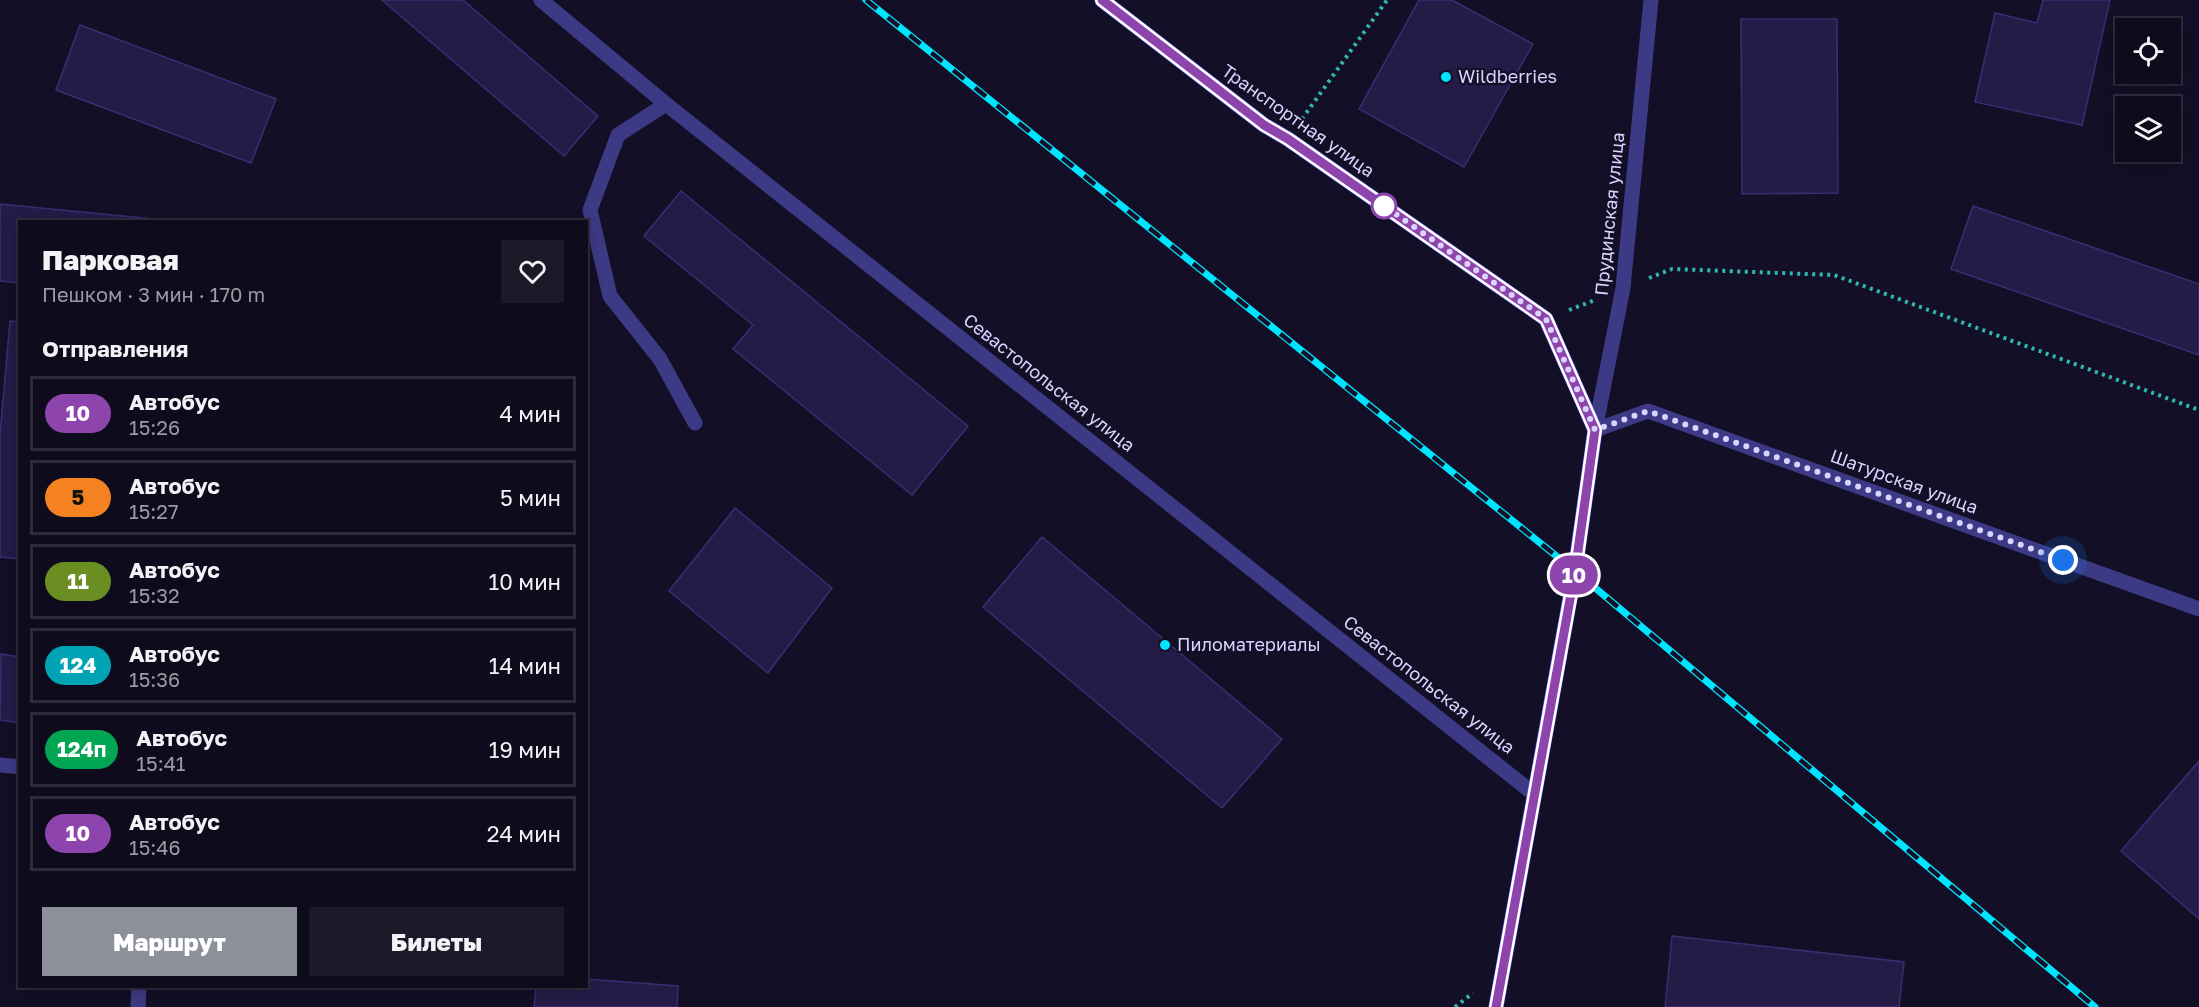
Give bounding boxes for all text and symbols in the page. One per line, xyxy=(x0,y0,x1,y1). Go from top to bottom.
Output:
map controls xyxy=(2115,18,2181,162)
button: locate xyxy=(2115,18,2181,84)
street label: Транспортная улица xyxy=(1218,59,1379,181)
place label: Wildberries xyxy=(1458,65,1557,87)
marker: Wildberries xyxy=(1439,70,1453,84)
button: layers xyxy=(2115,96,2181,162)
street label: Прудинская улица xyxy=(1589,131,1629,297)
unlabelled marker xyxy=(1371,193,1397,219)
button: heart xyxy=(501,240,564,303)
text: Парковая xyxy=(42,243,179,276)
text: Пешком · 3 мин · 170 m xyxy=(42,282,265,306)
street label: Севастопольская улица xyxy=(960,308,1140,456)
text: Отправления xyxy=(42,335,188,362)
text: Автобус xyxy=(129,388,220,415)
text: 10 xyxy=(66,400,90,426)
text: 4 мин xyxy=(499,400,561,427)
text: 15:26 xyxy=(129,415,180,439)
street label: Шатурская улица xyxy=(1828,444,1981,518)
text: Автобус xyxy=(129,472,220,499)
text: 5 xyxy=(72,484,84,510)
text: 5 мин xyxy=(500,484,561,511)
text: 15:27 xyxy=(129,499,179,523)
your location xyxy=(2048,545,2078,575)
text: Автобус xyxy=(129,556,220,583)
line badge: 10 xyxy=(1547,556,1601,594)
text: 10 xyxy=(1562,562,1586,588)
text: 11 xyxy=(67,568,89,594)
text: 10 мин xyxy=(489,568,561,595)
text: 15:32 xyxy=(129,583,180,607)
street label: Севастопольская улица xyxy=(1340,610,1520,758)
place label: Пиломатериалы xyxy=(1177,633,1321,655)
marker: Пиломатериалы xyxy=(1158,638,1172,652)
text: Автобус xyxy=(129,640,220,667)
text: 124 xyxy=(60,652,96,678)
text: 14 мин xyxy=(489,652,561,679)
text: 15:36 xyxy=(129,667,180,691)
text: Автобус xyxy=(136,724,227,751)
text: 124п xyxy=(57,736,106,762)
text: 19 мин xyxy=(489,736,561,763)
text: 15:41 xyxy=(136,751,186,775)
text: Автобус xyxy=(129,808,220,835)
text: 10 xyxy=(66,820,90,846)
text: 24 мин xyxy=(487,820,561,847)
text: 15:46 xyxy=(129,835,181,859)
button: Маршрут xyxy=(42,907,297,976)
button: Билеты xyxy=(309,907,564,976)

